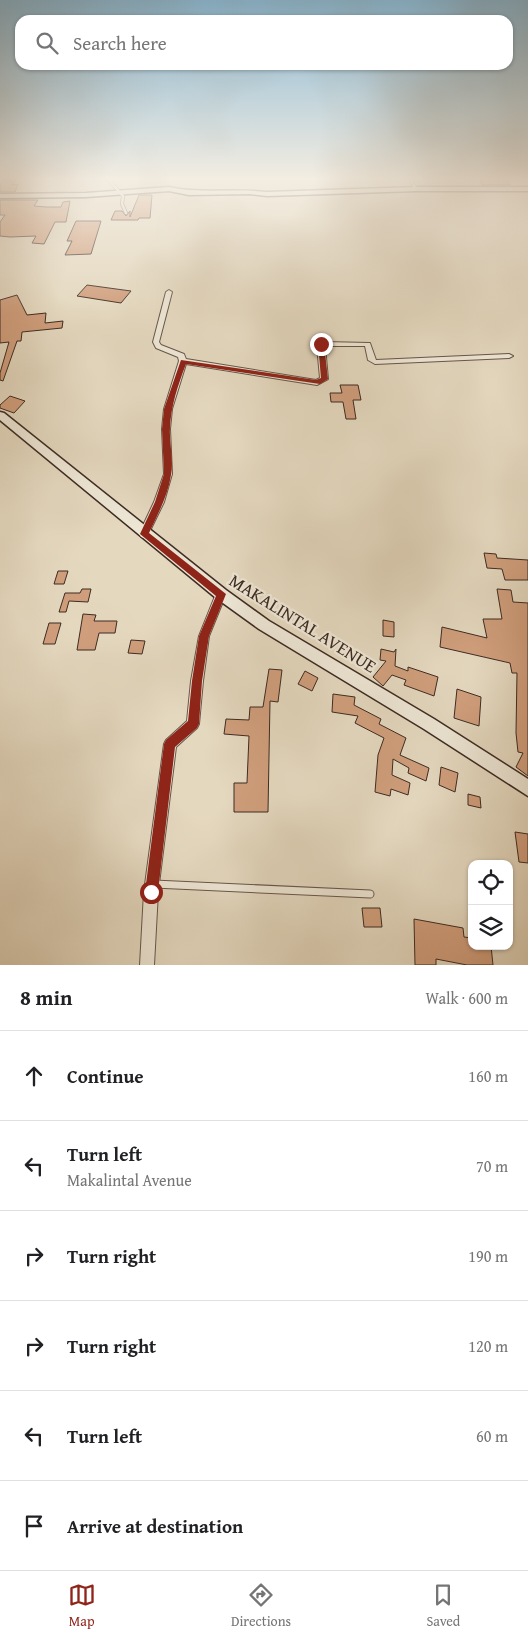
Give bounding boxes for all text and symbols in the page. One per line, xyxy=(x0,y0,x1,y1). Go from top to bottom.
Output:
search box xyxy=(15,15,513,70)
icon: search xyxy=(33,29,61,57)
text: Search here xyxy=(73,29,167,57)
route end xyxy=(310,333,333,356)
street label: MAKALINTAL AVENUE xyxy=(224,567,382,679)
map controls xyxy=(468,860,513,950)
button: locate xyxy=(468,860,513,905)
route start xyxy=(140,881,163,904)
button: layers xyxy=(468,905,513,950)
text: 8 min xyxy=(20,982,72,1013)
text: Walk · 600 m xyxy=(425,986,508,1010)
icon: ahead xyxy=(20,1062,48,1090)
text: Continue xyxy=(67,1062,144,1090)
text: 160 m xyxy=(468,1064,508,1088)
text: Turn left xyxy=(67,1140,142,1168)
icon: left xyxy=(20,1152,48,1180)
text: 70 m xyxy=(476,1154,508,1178)
text: Makalintal Avenue xyxy=(67,1168,192,1192)
icon: right xyxy=(20,1242,48,1270)
text: Turn right xyxy=(67,1242,156,1270)
text: 190 m xyxy=(468,1244,508,1268)
icon: right xyxy=(20,1332,48,1360)
text: Turn right xyxy=(67,1332,156,1360)
text: 120 m xyxy=(468,1334,508,1358)
icon: left xyxy=(20,1422,48,1450)
text: Turn left xyxy=(67,1422,142,1450)
text: 60 m xyxy=(476,1424,508,1448)
icon: arrive xyxy=(20,1512,48,1540)
text: Arrive at destination xyxy=(67,1512,243,1540)
tab: Map xyxy=(68,1581,96,1631)
tab: Directions xyxy=(231,1581,291,1631)
tab: Saved xyxy=(426,1581,460,1631)

